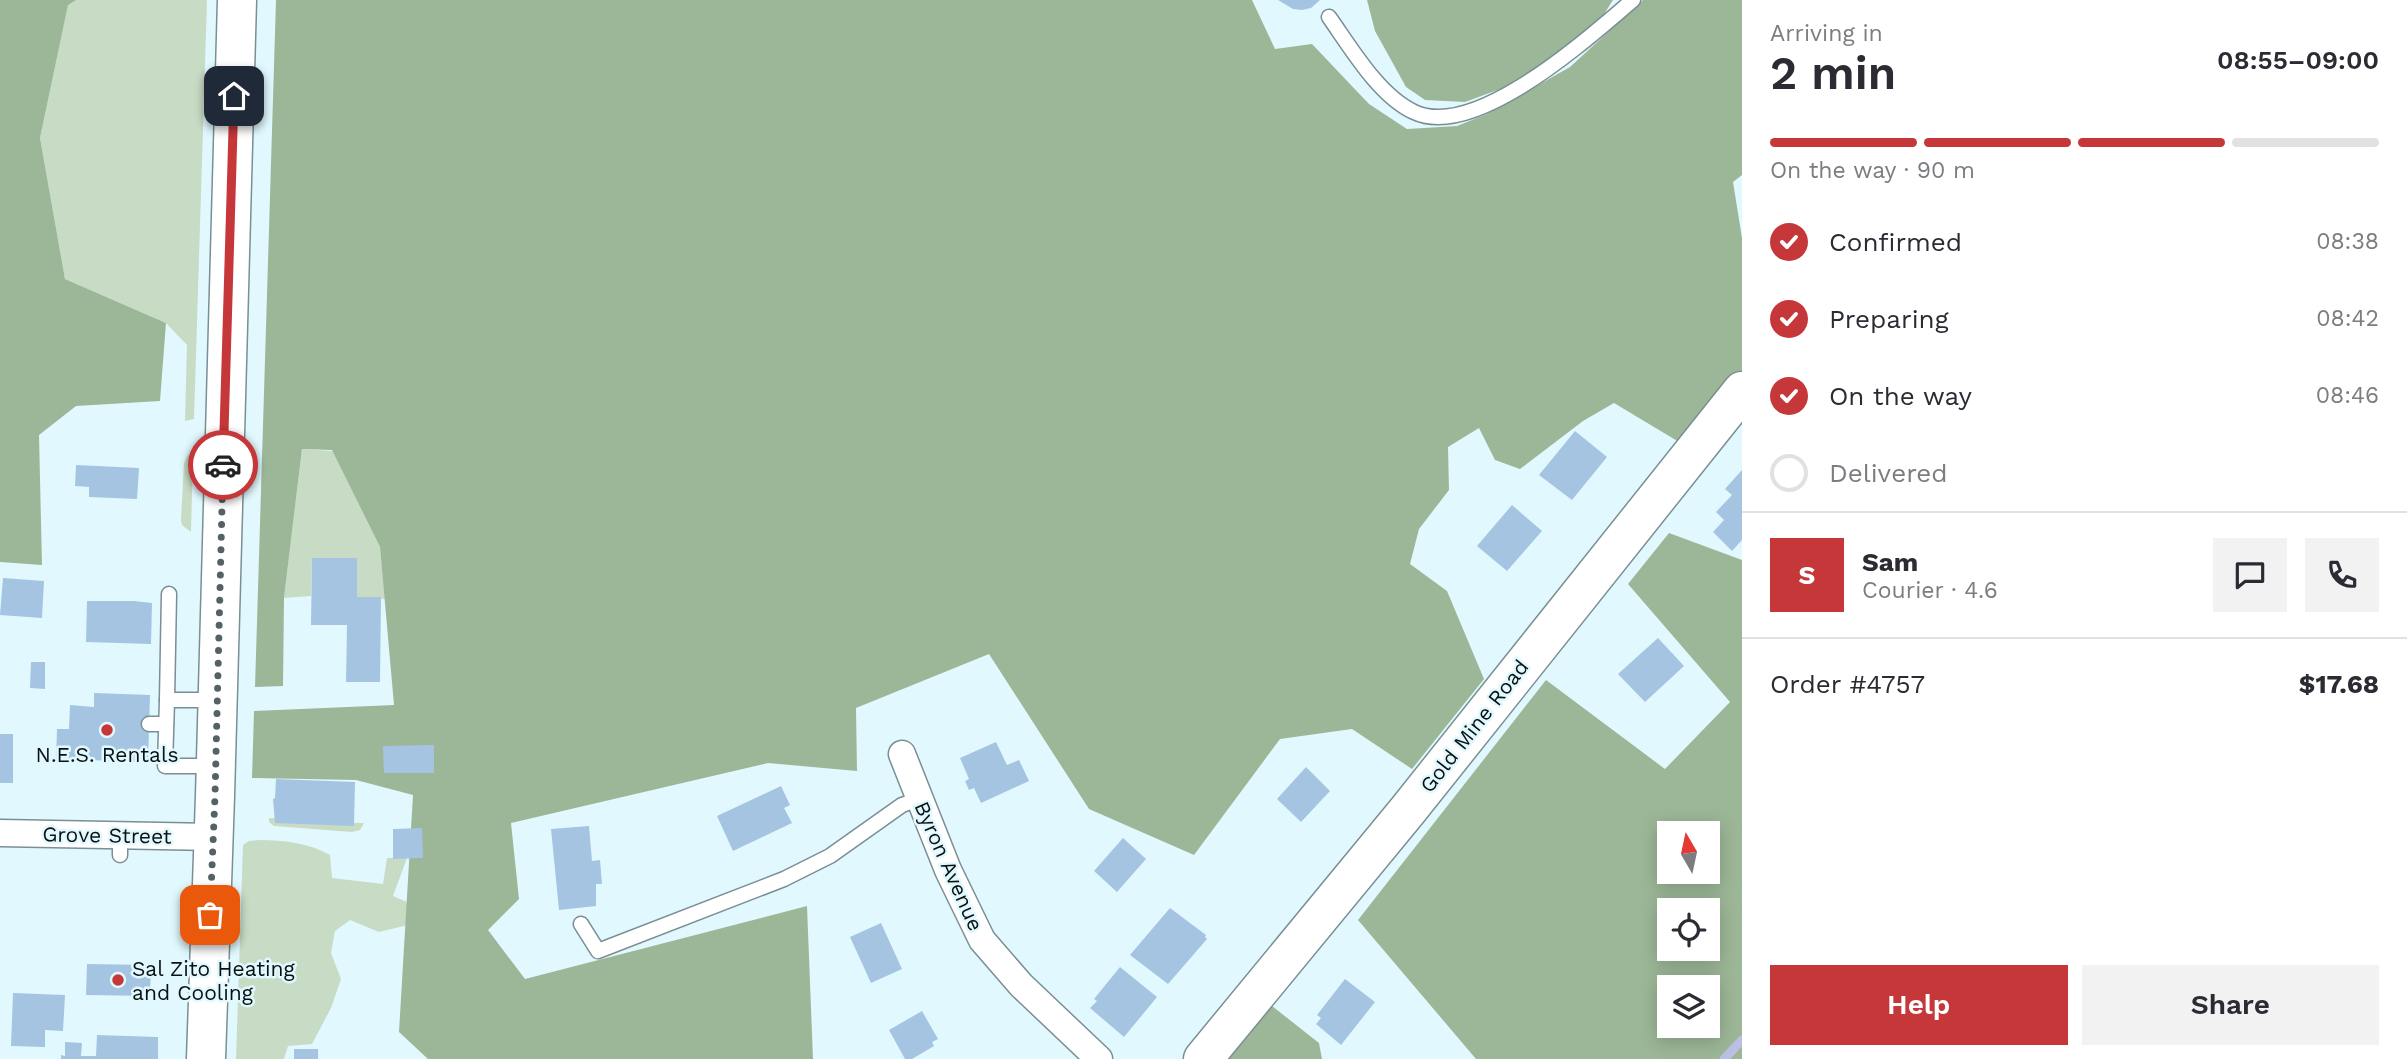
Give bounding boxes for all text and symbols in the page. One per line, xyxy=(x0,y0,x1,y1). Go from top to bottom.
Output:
text: Arriving in xyxy=(1770,20,1883,47)
text: 08:55–09:00 xyxy=(2217,45,2379,75)
text: 2 min xyxy=(1770,46,1896,100)
pin xyxy=(204,66,264,126)
icon: home xyxy=(215,77,253,115)
text: On the way · 90 m xyxy=(1770,157,1975,184)
icon: check xyxy=(1770,223,1808,261)
text: Confirmed xyxy=(1829,227,1962,257)
text: 08:38 xyxy=(2316,228,2379,255)
icon: check xyxy=(1770,300,1808,338)
text: Preparing xyxy=(1829,304,1949,334)
text: 08:42 xyxy=(2316,305,2379,332)
icon: check xyxy=(1770,377,1808,415)
text: On the way xyxy=(1829,381,1972,411)
text: 08:46 xyxy=(2316,382,2379,409)
courier xyxy=(188,430,258,500)
icon: car xyxy=(204,446,242,484)
text: Delivered xyxy=(1829,458,1948,488)
button: chat xyxy=(2213,538,2287,612)
button: phone xyxy=(2305,538,2379,612)
text: Sam xyxy=(1862,547,1918,577)
text: S xyxy=(1799,560,1815,590)
text: Courier · 4.6 xyxy=(1862,577,1998,604)
street label: Gold Mine Road xyxy=(1414,655,1534,797)
text: Order #4757 xyxy=(1770,669,1925,699)
text: $17.68 xyxy=(2299,669,2379,699)
marker: N.E.S. Rentals xyxy=(99,722,115,738)
place label: N.E.S. Rentals xyxy=(36,742,178,767)
street label: Byron Avenue xyxy=(909,797,989,935)
street label: Grove Street xyxy=(42,821,172,849)
north arrow xyxy=(1657,821,1720,884)
map controls xyxy=(1657,821,1720,1038)
pin xyxy=(180,885,240,945)
icon: bag xyxy=(191,896,229,934)
button: locate xyxy=(1657,898,1720,961)
place label: Sal Zito Heating and Cooling xyxy=(132,956,296,1005)
button: Help xyxy=(1770,965,2068,1045)
button: Share xyxy=(2082,965,2379,1045)
marker: Sal Zito Heating and Cooling xyxy=(110,972,126,988)
button: layers xyxy=(1657,975,1720,1038)

